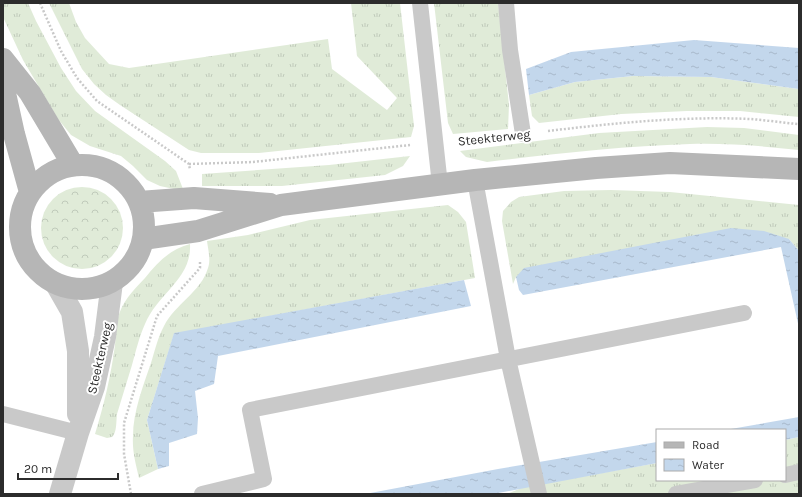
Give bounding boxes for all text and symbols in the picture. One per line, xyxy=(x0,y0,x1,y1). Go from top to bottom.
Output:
street label: Steekterweg xyxy=(457,126,532,149)
street label: Steekterweg xyxy=(84,320,115,395)
legend xyxy=(656,429,786,481)
text: Road xyxy=(692,438,720,452)
scale bar xyxy=(18,455,118,481)
text: Water xyxy=(692,458,725,472)
text: 20 m xyxy=(24,462,52,476)

